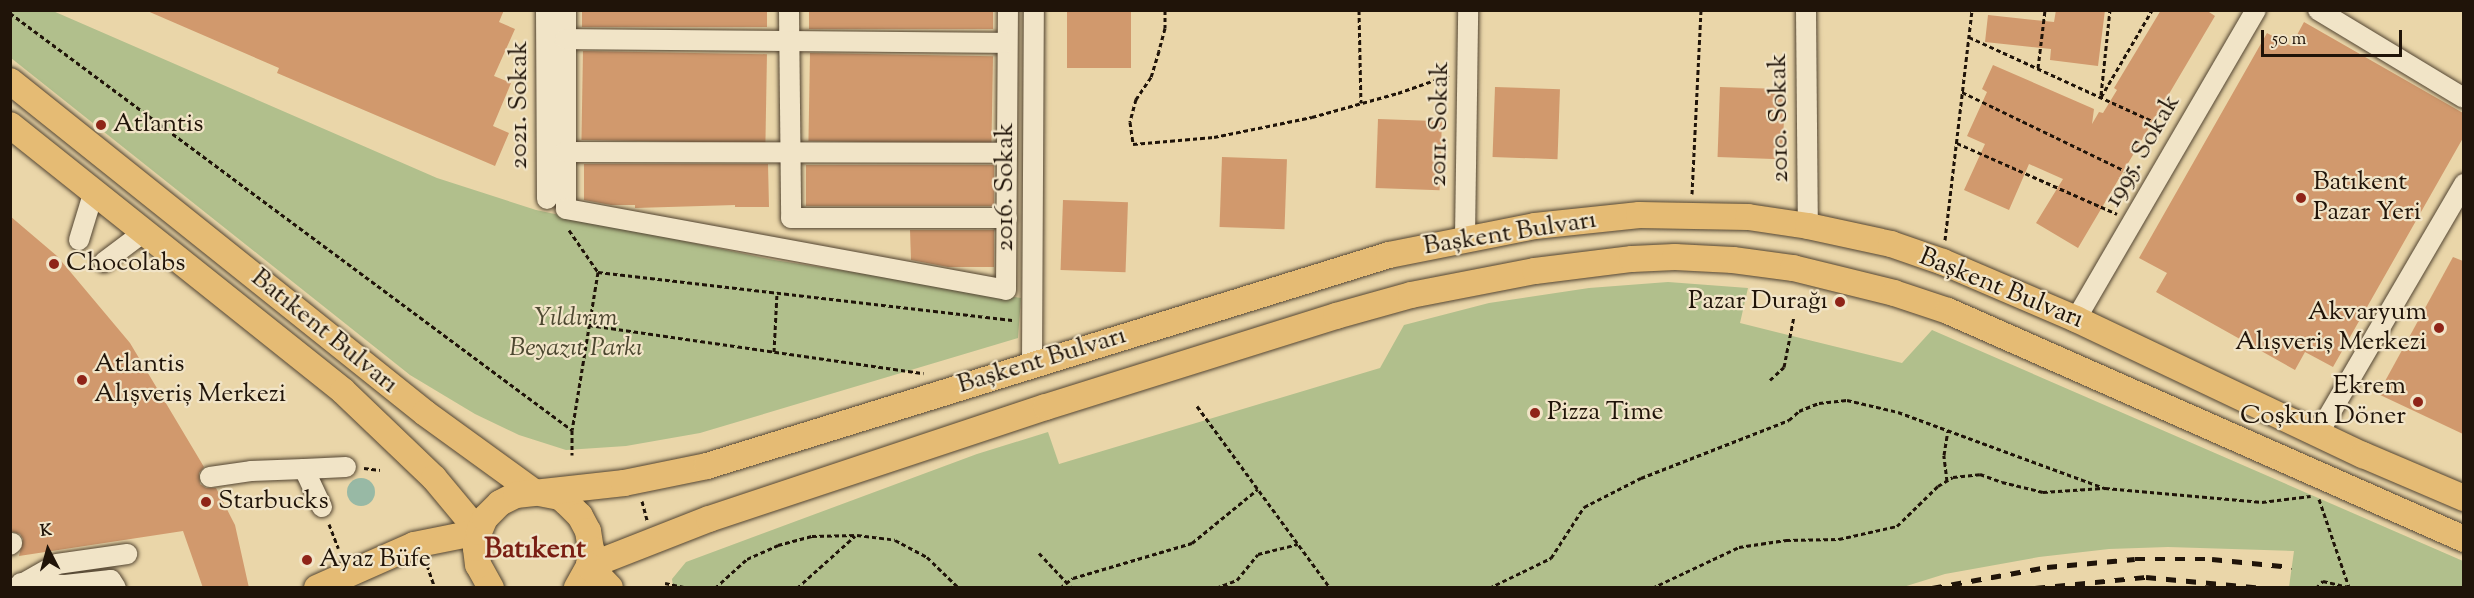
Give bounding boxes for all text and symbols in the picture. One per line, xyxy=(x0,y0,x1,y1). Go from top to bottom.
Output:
scale bar xyxy=(2264,18,2405,56)
text: 50 m xyxy=(2272,27,2306,53)
street label: 2021. Sokak xyxy=(504,41,536,169)
street label: 2010. Sokak xyxy=(1763,53,1797,183)
street label: 2011. Sokak xyxy=(1423,61,1457,187)
street label: 1995. Sokak xyxy=(2098,89,2188,213)
place label: Atlantis xyxy=(113,109,204,141)
marker: Atlantis xyxy=(94,118,108,132)
street label: 2016. Sokak xyxy=(990,123,1022,251)
place label: Batıkent Pazar Yeri xyxy=(2313,167,2421,228)
marker: Batıkent Pazar Yeri xyxy=(2294,191,2308,205)
street label: Başkent Bulvarı xyxy=(1421,205,1599,263)
street label: Başkent Bulvarı xyxy=(1914,242,2088,336)
place label: Chocolabs xyxy=(66,248,185,280)
marker: Chocolabs xyxy=(47,257,61,271)
street label: Batıkent Bulvarı xyxy=(244,263,404,401)
place label: Pazar Durağı xyxy=(1688,286,1828,318)
marker: Pazar Durağı xyxy=(1833,295,1847,309)
place label: Akvaryum Alışveriş Merkezi xyxy=(2235,297,2427,358)
park label: Yıldırım Beyazıt Parkı xyxy=(509,303,643,364)
street label: Başkent Bulvarı xyxy=(954,321,1130,401)
marker: Akvaryum Alışveriş Merkezi xyxy=(2432,321,2446,335)
place label: Atlantis Alışveriş Merkezi xyxy=(94,349,286,410)
place label: Ekrem Coşkun Döner xyxy=(2240,371,2406,432)
marker: Atlantis Alışveriş Merkezi xyxy=(75,373,89,387)
marker: Ekrem Coşkun Döner xyxy=(2411,395,2425,409)
place label: Pizza Time xyxy=(1547,397,1664,429)
marker: Pizza Time xyxy=(1528,406,1542,420)
place label: Starbucks xyxy=(218,486,329,518)
marker: Starbucks xyxy=(199,495,213,509)
north arrow xyxy=(18,520,78,580)
text: K xyxy=(39,520,53,544)
district label: Batıkent xyxy=(484,533,586,567)
place label: Ayaz Büfe xyxy=(319,544,431,576)
marker: Ayaz Büfe xyxy=(300,553,314,567)

